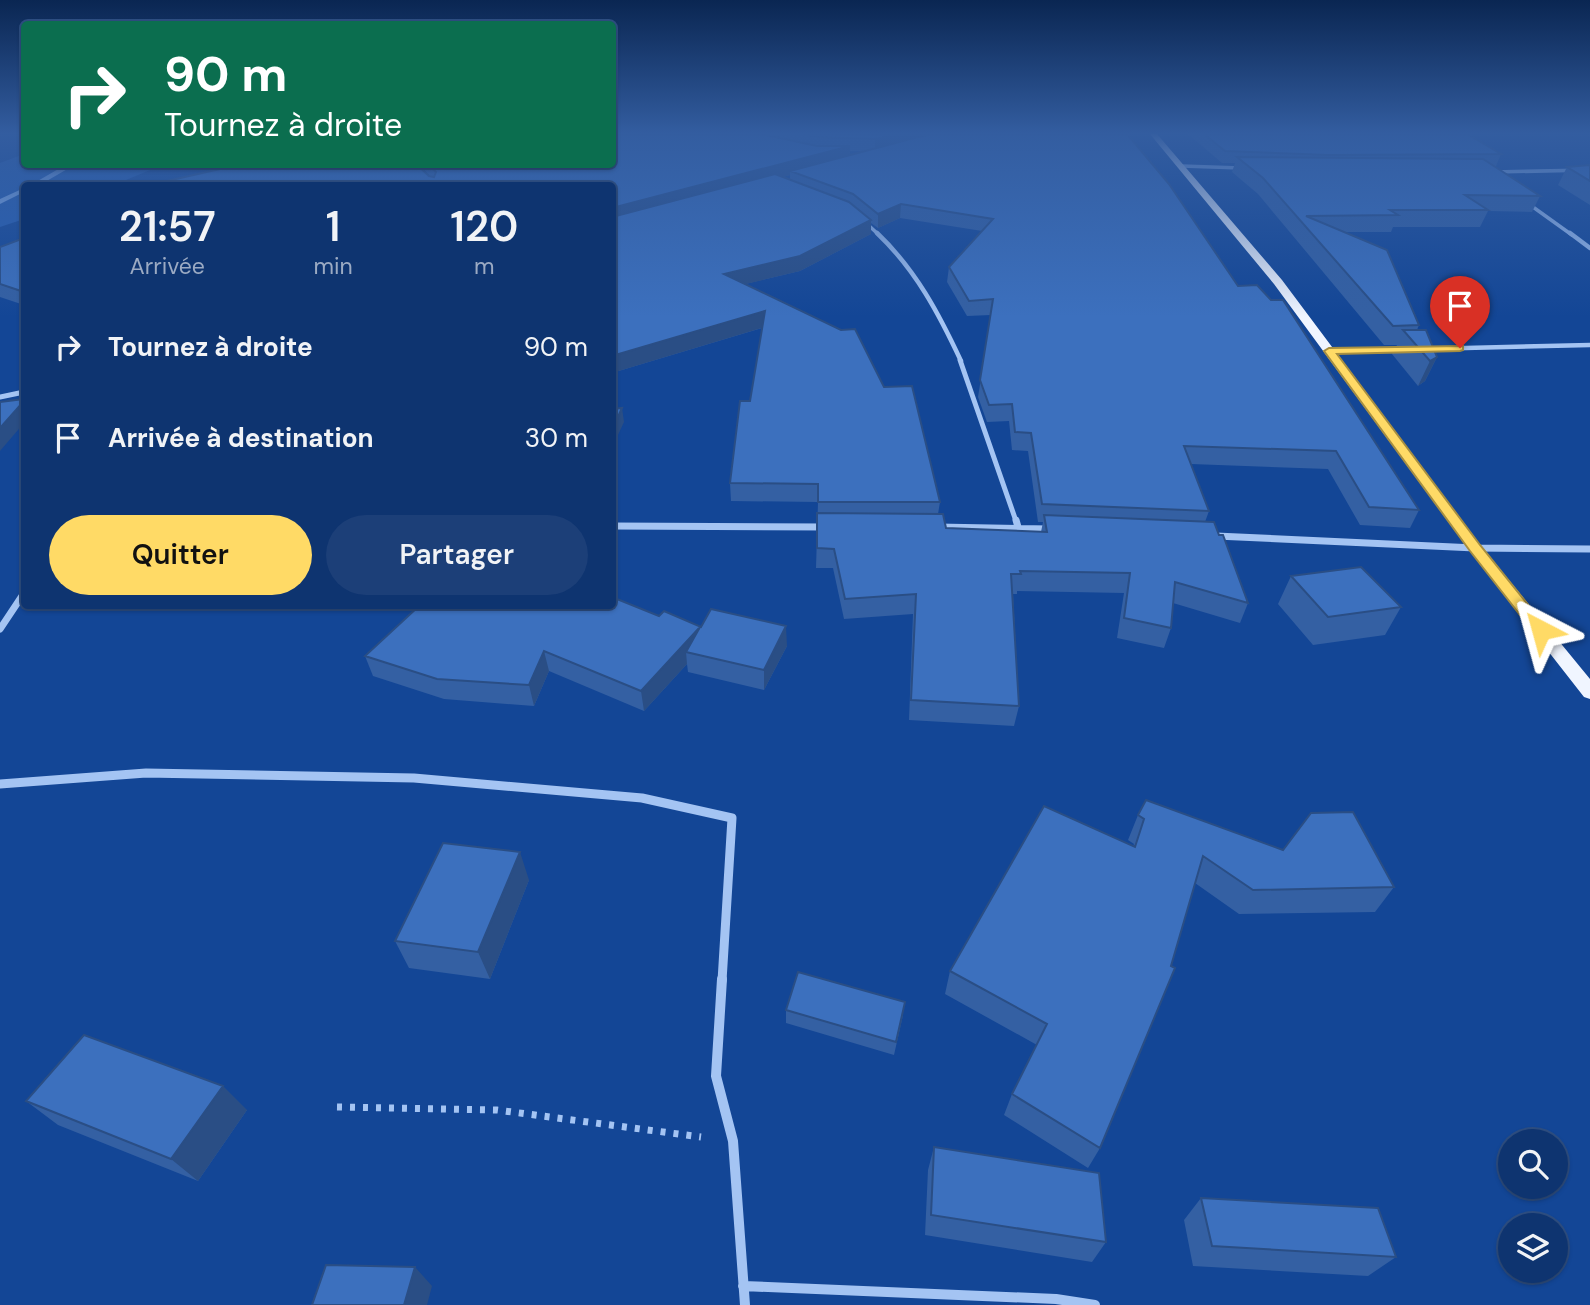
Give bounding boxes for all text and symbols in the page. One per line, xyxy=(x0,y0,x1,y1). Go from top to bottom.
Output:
text: 90 m xyxy=(164,42,287,106)
icon: right xyxy=(49,49,140,140)
text: Tournez à droite xyxy=(164,104,402,146)
text: 21:57 xyxy=(119,199,216,254)
text: 1 xyxy=(326,199,340,254)
text: 120 xyxy=(450,199,518,254)
text: Arrivée xyxy=(129,251,205,281)
text: min xyxy=(313,251,353,281)
text: m xyxy=(474,251,495,281)
pin xyxy=(1430,276,1490,348)
icon: arrive xyxy=(1441,287,1479,325)
icon: right xyxy=(49,328,87,366)
text: Tournez à droite xyxy=(108,330,313,364)
text: 90 m xyxy=(524,330,588,364)
icon: arrive xyxy=(49,419,87,457)
text: Arrivée à destination xyxy=(108,421,374,455)
text: 30 m xyxy=(525,421,588,455)
button: Quitter xyxy=(49,515,312,595)
button: Partager xyxy=(326,515,588,595)
position arrow xyxy=(1504,593,1578,667)
map controls xyxy=(1498,1129,1568,1283)
button: search xyxy=(1498,1129,1568,1199)
button: layers xyxy=(1498,1213,1568,1283)

